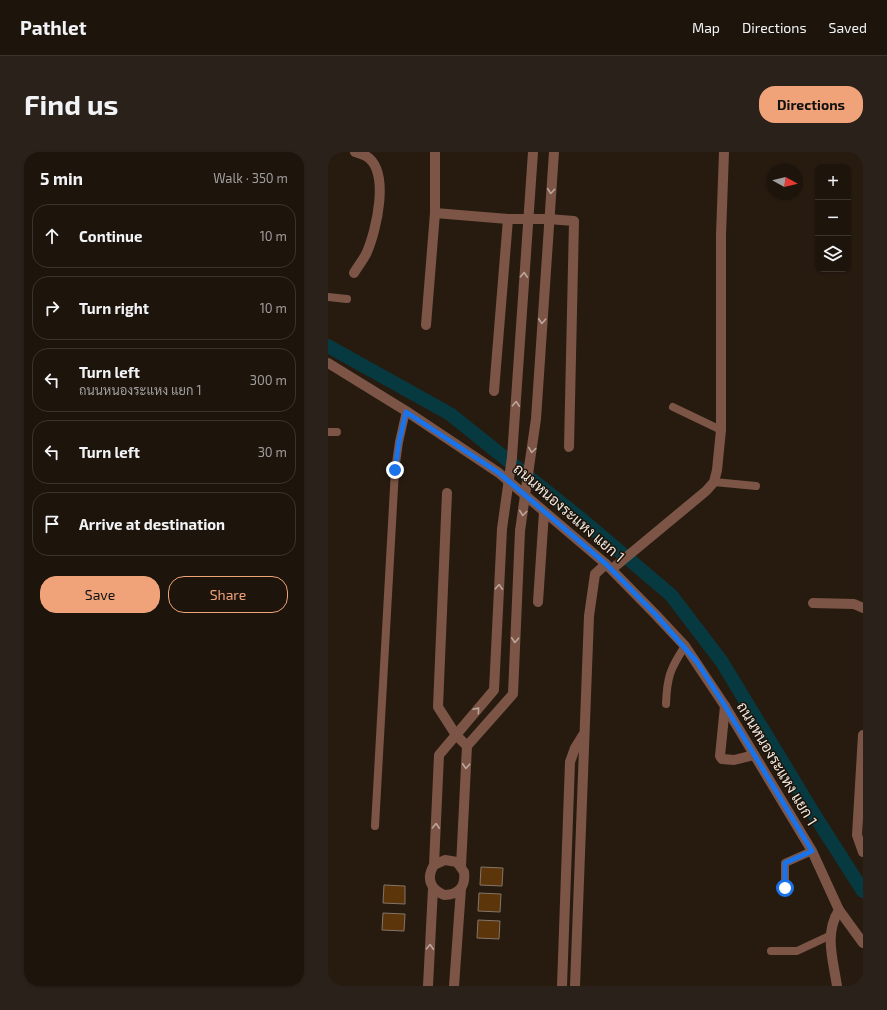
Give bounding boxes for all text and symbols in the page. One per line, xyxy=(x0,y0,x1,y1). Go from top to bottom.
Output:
text: Pathlet xyxy=(20,16,86,39)
text: Map xyxy=(692,19,720,36)
text: Directions xyxy=(742,19,807,36)
text: Saved xyxy=(829,19,867,36)
button: Directions xyxy=(759,86,863,123)
text: Find us xyxy=(24,87,118,121)
north arrow xyxy=(767,164,803,200)
map controls xyxy=(815,164,851,272)
button: + xyxy=(815,164,851,200)
text: 5 min xyxy=(40,168,83,188)
text: Walk · 350 m xyxy=(213,170,288,186)
one-way arrow xyxy=(546,188,555,194)
button: − xyxy=(815,200,851,236)
icon: ahead xyxy=(41,225,63,247)
text: Continue xyxy=(79,227,142,245)
text: 10 m xyxy=(260,228,287,244)
button: layers xyxy=(815,236,851,272)
one-way arrow xyxy=(519,272,528,278)
icon: right xyxy=(41,297,63,319)
text: Turn right xyxy=(79,299,149,317)
text: 10 m xyxy=(260,300,287,316)
one-way arrow xyxy=(538,318,547,324)
text: Turn left xyxy=(79,363,140,381)
icon: left xyxy=(41,369,63,391)
text: 300 m xyxy=(250,372,287,388)
text: ถนนหนองระแหง แยก 1 xyxy=(79,382,202,398)
one-way arrow xyxy=(512,401,521,407)
icon: left xyxy=(41,441,63,463)
text: Turn left xyxy=(79,443,140,461)
text: 30 m xyxy=(258,444,287,460)
one-way arrow xyxy=(528,447,537,453)
street label: ถนนหนองระแหง แยก 1 xyxy=(510,459,629,565)
route end xyxy=(386,461,404,479)
one-way arrow xyxy=(519,510,528,516)
icon: arrive xyxy=(41,513,63,535)
text: Arrive at destination xyxy=(79,515,225,533)
button: Save xyxy=(40,576,160,613)
button: Share xyxy=(168,576,288,613)
one-way arrow xyxy=(495,584,503,590)
one-way arrow xyxy=(511,637,520,643)
street label: ถนนหนองระแหง แยก 1 xyxy=(734,698,822,829)
one-way arrow xyxy=(472,708,479,715)
one-way arrow xyxy=(462,763,470,769)
one-way arrow xyxy=(431,823,440,829)
route start xyxy=(776,879,794,897)
one-way arrow xyxy=(426,944,435,950)

